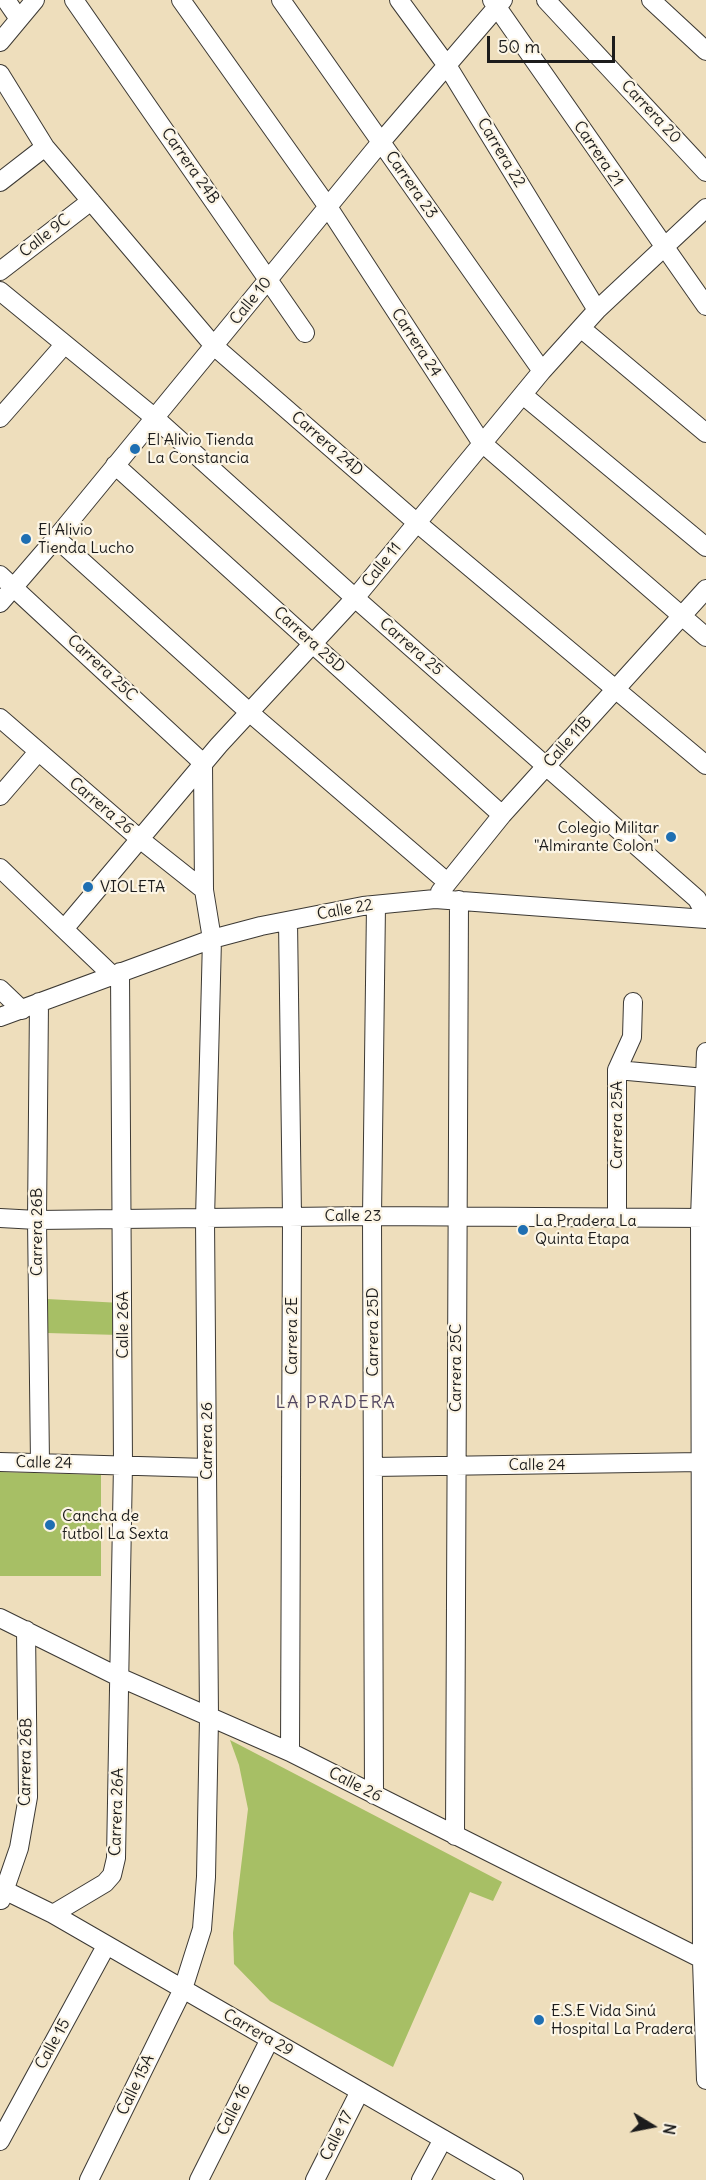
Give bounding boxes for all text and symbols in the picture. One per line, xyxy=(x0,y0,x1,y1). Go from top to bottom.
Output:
scale bar xyxy=(490,24,618,62)
text: 50 m xyxy=(498,35,540,58)
street label: Carrera 20 xyxy=(617,76,685,148)
street label: Carrera 22 xyxy=(473,115,529,191)
street label: Carrera 21 xyxy=(569,117,627,191)
street label: Carrera 24B xyxy=(157,124,223,208)
street label: Carrera 23 xyxy=(381,148,441,222)
street label: Calle 9C xyxy=(16,210,74,262)
street label: Calle 10 xyxy=(226,273,276,329)
street label: Carrera 24 xyxy=(387,305,445,381)
street label: Carrera 24D xyxy=(287,408,367,480)
place label: El Alivio Tienda La Constancia xyxy=(147,430,254,468)
marker: El Alivio Tienda La Constancia xyxy=(128,442,142,456)
place label: El Alivio Tienda Lucho xyxy=(38,520,134,558)
marker: El Alivio Tienda Lucho xyxy=(19,532,33,546)
street label: Calle 11 xyxy=(358,539,406,591)
street label: Carrera 25D xyxy=(269,603,349,677)
street label: Carrera 25 xyxy=(375,614,447,680)
street label: Carrera 25C xyxy=(63,631,141,705)
street label: Calle 11B xyxy=(540,712,596,772)
street label: Carrera 26 xyxy=(65,774,137,838)
place label: Colegio Militar "Almirante Colon" xyxy=(534,818,659,856)
marker: Colegio Militar "Almirante Colon" xyxy=(664,830,678,844)
place label: VIOLETA xyxy=(100,877,165,897)
marker: VIOLETA xyxy=(81,880,95,894)
street label: Calle 22 xyxy=(315,896,375,924)
street label: Carrera 25A xyxy=(607,1081,627,1169)
street label: Carrera 26B xyxy=(27,1188,47,1276)
street label: Calle 23 xyxy=(325,1206,381,1226)
place label: La Pradera La Quinta Etapa xyxy=(535,1211,637,1249)
marker: La Pradera La Quinta Etapa xyxy=(516,1223,530,1237)
street label: Carrera 25D xyxy=(363,1287,383,1377)
street label: Calle 26A xyxy=(113,1291,133,1359)
street label: Carrera 2E xyxy=(282,1297,302,1375)
street label: Carrera 25C xyxy=(446,1324,466,1412)
district label: LA PRADERA xyxy=(276,1392,396,1414)
street label: Carrera 26 xyxy=(197,1402,217,1480)
street label: Calle 24 xyxy=(15,1453,73,1473)
street label: Calle 24 xyxy=(509,1455,565,1475)
place label: Cancha de futbol La Sexta xyxy=(62,1506,169,1544)
marker: Cancha de futbol La Sexta xyxy=(43,1518,57,1532)
street label: Carrera 26B xyxy=(16,1718,36,1806)
street label: Calle 26 xyxy=(325,1763,385,1807)
street label: Carrera 26A xyxy=(106,1768,128,1856)
place label: E.S.E Vida Sinú Hospital La Pradera xyxy=(551,2001,693,2039)
street label: Carrera 29 xyxy=(219,2005,297,2061)
marker: E.S.E Vida Sinú Hospital La Pradera xyxy=(532,2013,546,2027)
street label: Calle 15 xyxy=(31,2015,75,2073)
street label: Calle 15A xyxy=(113,2052,159,2118)
street label: Calle 16 xyxy=(213,2081,255,2139)
north arrow xyxy=(622,2096,682,2156)
street label: Calle 17 xyxy=(316,2108,358,2164)
text: N xyxy=(659,2122,681,2136)

